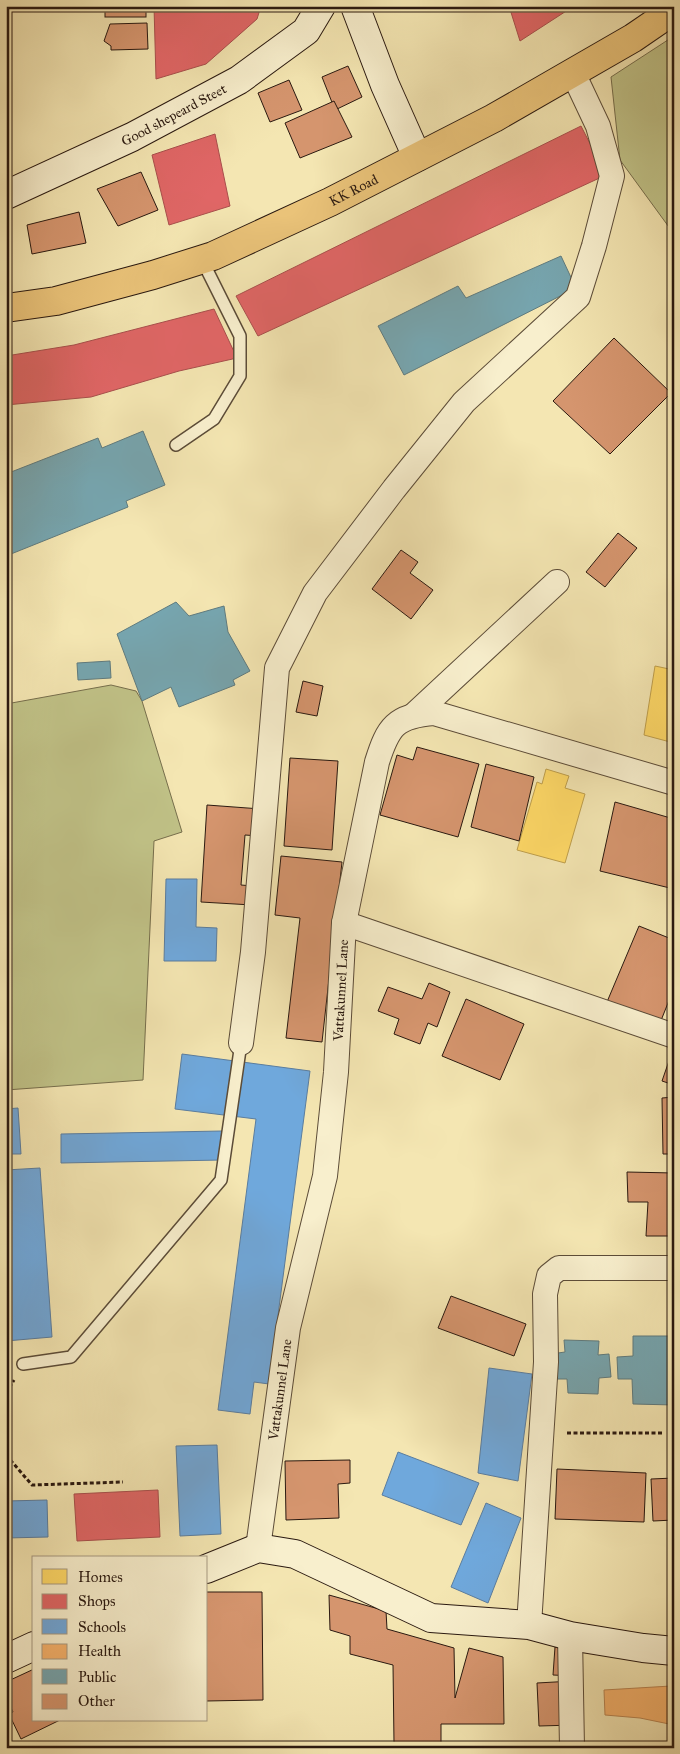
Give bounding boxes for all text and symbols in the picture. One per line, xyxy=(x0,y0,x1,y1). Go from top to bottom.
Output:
street label: Good shepeard Steet xyxy=(118,80,230,150)
street label: KK Road xyxy=(326,171,381,210)
street label: Vattakunnel Lane xyxy=(330,939,352,1043)
street label: Vattakunnel Lane xyxy=(265,1338,295,1442)
legend xyxy=(32,1556,208,1722)
text: Homes xyxy=(78,1568,123,1586)
text: Shops xyxy=(78,1592,116,1610)
text: Schools xyxy=(78,1618,126,1636)
text: Health xyxy=(78,1642,122,1660)
text: Public xyxy=(78,1668,116,1686)
text: Other xyxy=(78,1692,115,1710)

